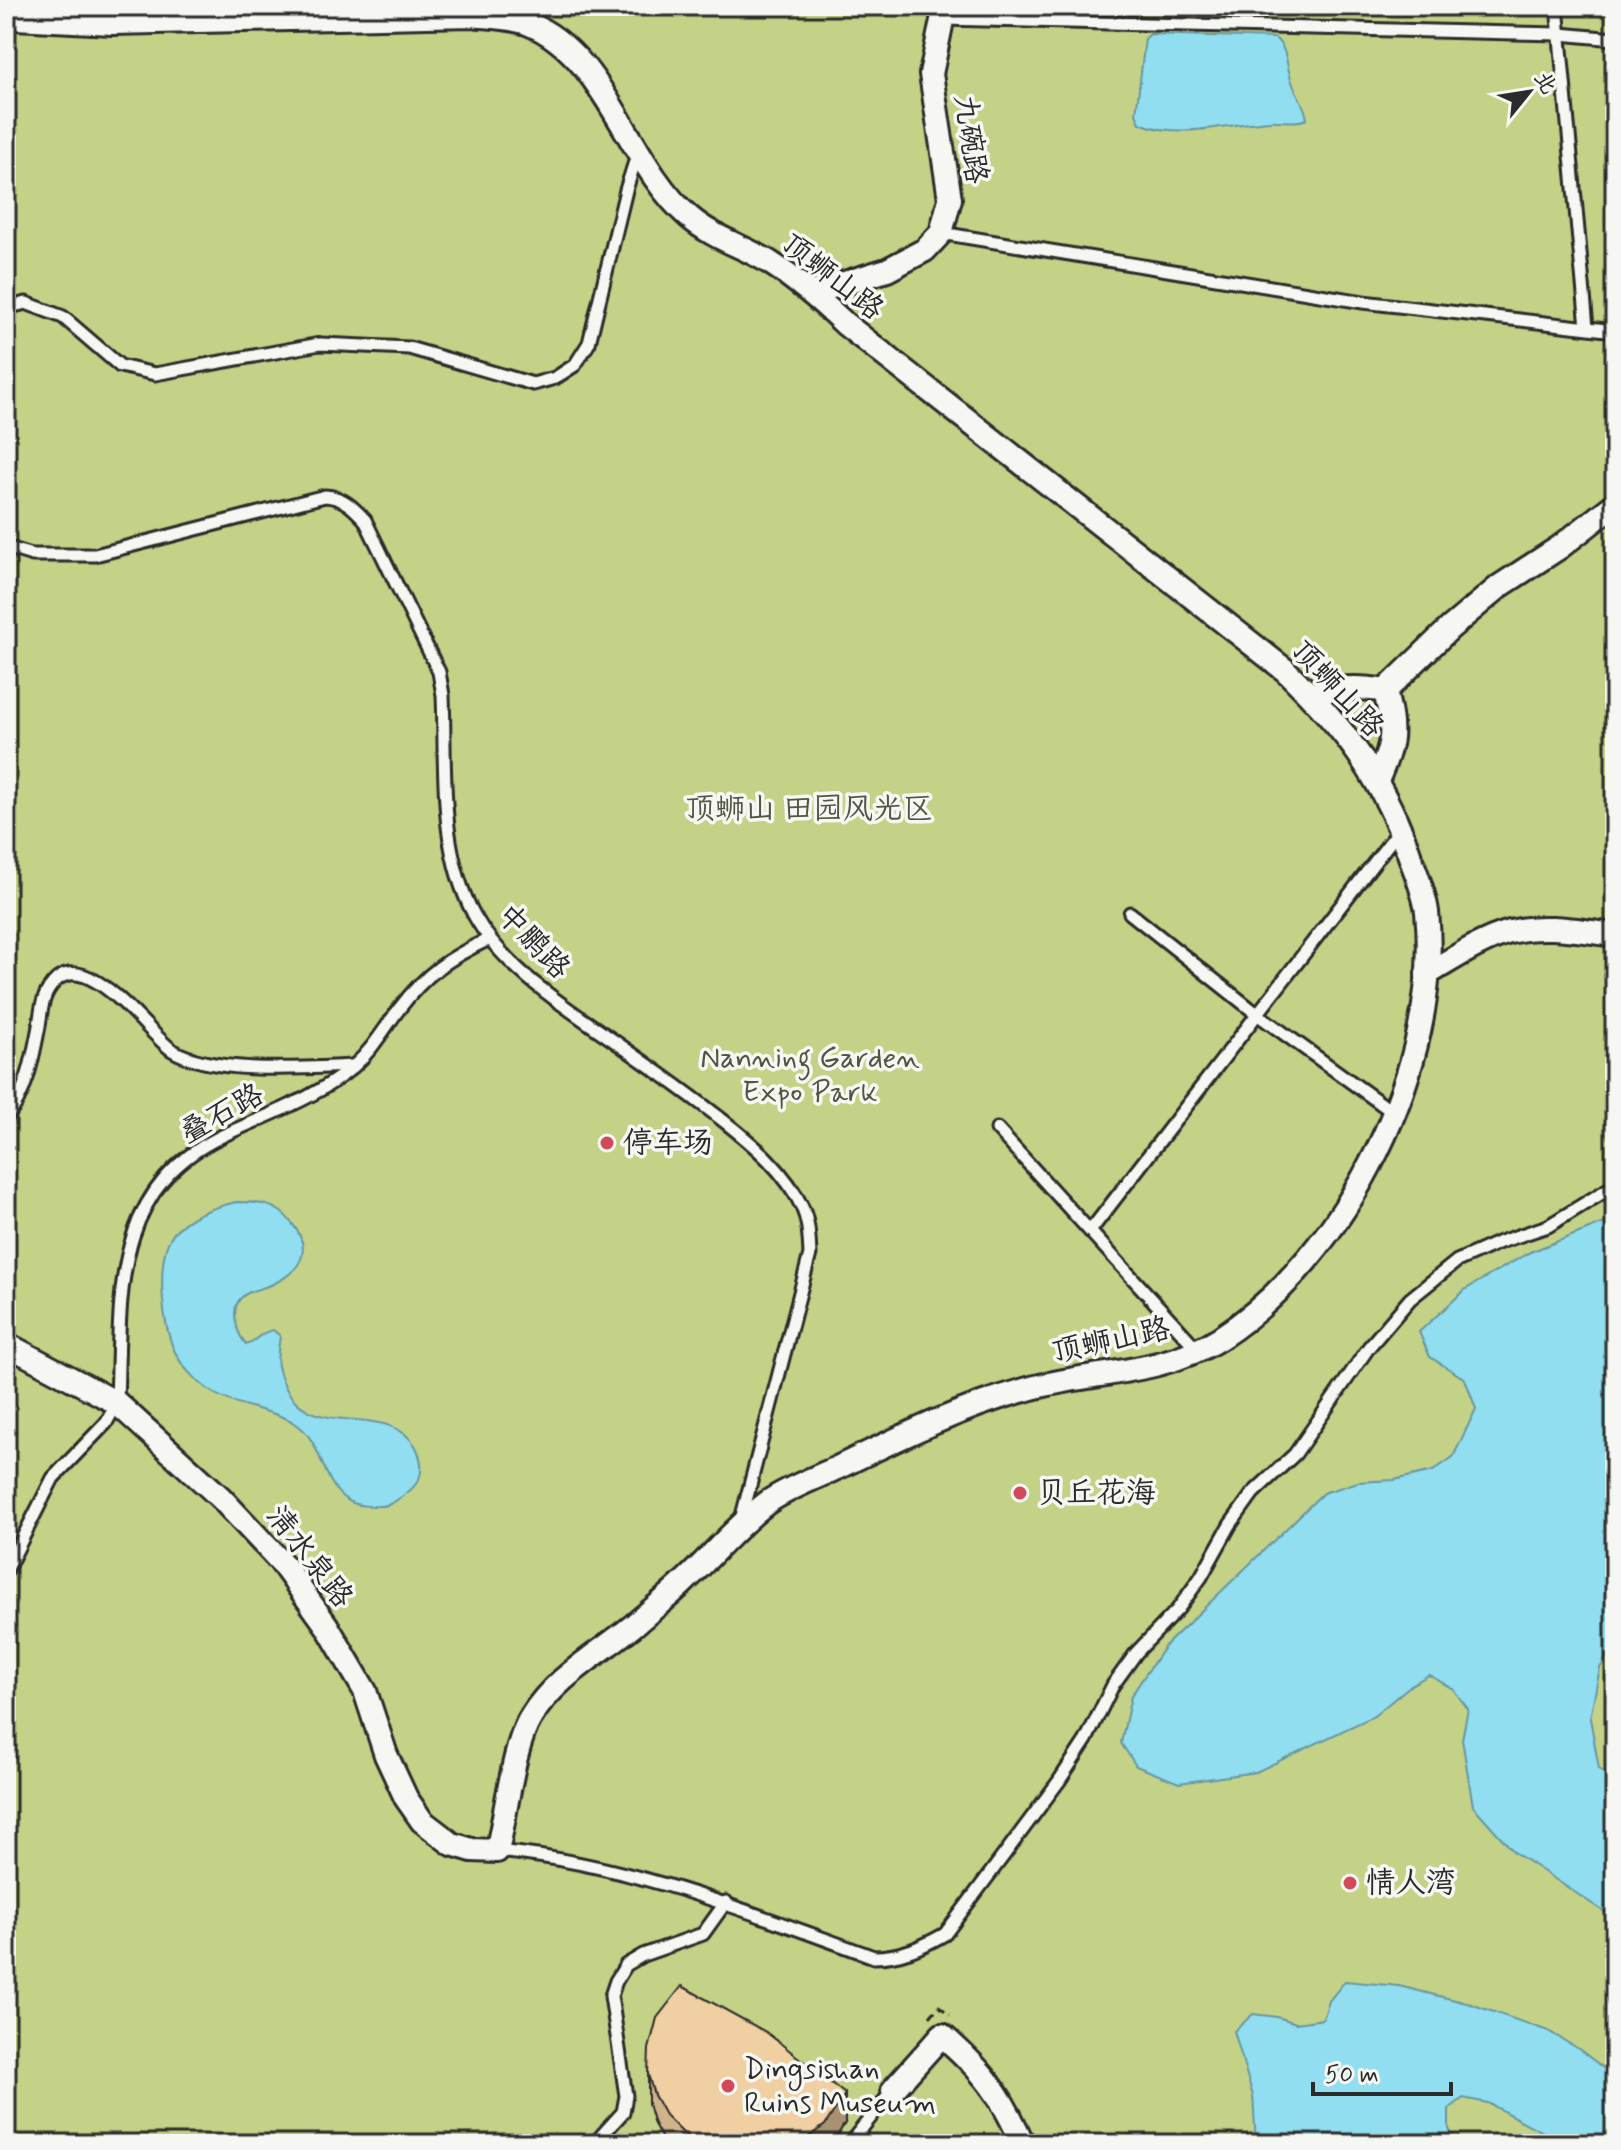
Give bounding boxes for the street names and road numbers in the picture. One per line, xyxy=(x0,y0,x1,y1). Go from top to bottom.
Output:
street label: 九碗路 xyxy=(944,92,996,186)
street label: 顶蛳山路 xyxy=(773,225,891,329)
street label: 顶蛳山路 xyxy=(1282,632,1392,746)
street label: 中鹏路 xyxy=(488,896,578,988)
street label: 叠石路 xyxy=(173,1075,271,1153)
street label: 顶蛳山路 xyxy=(1048,1309,1174,1373)
street label: 清水泉路 xyxy=(257,1498,361,1616)

